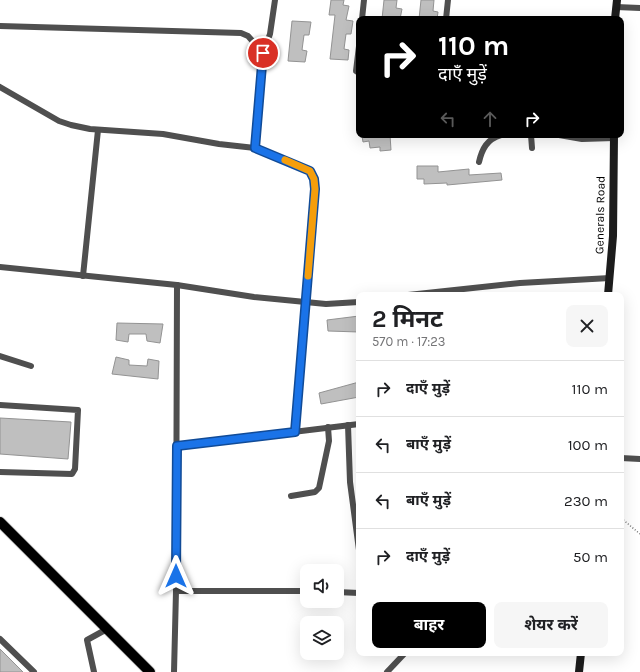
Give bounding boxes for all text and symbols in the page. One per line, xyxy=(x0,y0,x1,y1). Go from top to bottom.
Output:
text: 110 m xyxy=(438,29,509,62)
icon: right xyxy=(372,32,424,84)
pin xyxy=(246,36,280,70)
icon: arrive xyxy=(252,42,274,64)
text: दाएँ मुड़ें xyxy=(438,63,487,85)
icon: left xyxy=(437,108,459,130)
icon: ahead xyxy=(479,108,501,130)
icon: right xyxy=(521,108,543,130)
street label: Generals Road xyxy=(592,176,608,254)
text: 2 मिनट xyxy=(372,305,443,333)
button: close xyxy=(566,305,608,347)
text: 570 m · 17:23 xyxy=(372,334,446,349)
icon: right xyxy=(372,378,394,400)
text: दाएँ मुड़ें xyxy=(406,379,450,397)
text: 110 m xyxy=(572,380,608,398)
icon: left xyxy=(372,434,394,456)
text: बाएँ मुड़ें xyxy=(406,435,451,453)
text: 100 m xyxy=(568,436,608,454)
icon: left xyxy=(372,490,394,512)
text: बाएँ मुड़ें xyxy=(406,491,451,509)
text: 230 m xyxy=(564,492,608,510)
icon: right xyxy=(372,546,394,568)
text: दाएँ मुड़ें xyxy=(406,547,450,565)
text: 50 m xyxy=(573,548,608,566)
position arrow xyxy=(155,555,197,597)
map controls xyxy=(300,564,344,660)
button: sound xyxy=(300,564,344,608)
button: बाहर xyxy=(372,602,486,648)
button: शेयर करें xyxy=(494,602,608,648)
button: layers xyxy=(300,616,344,660)

